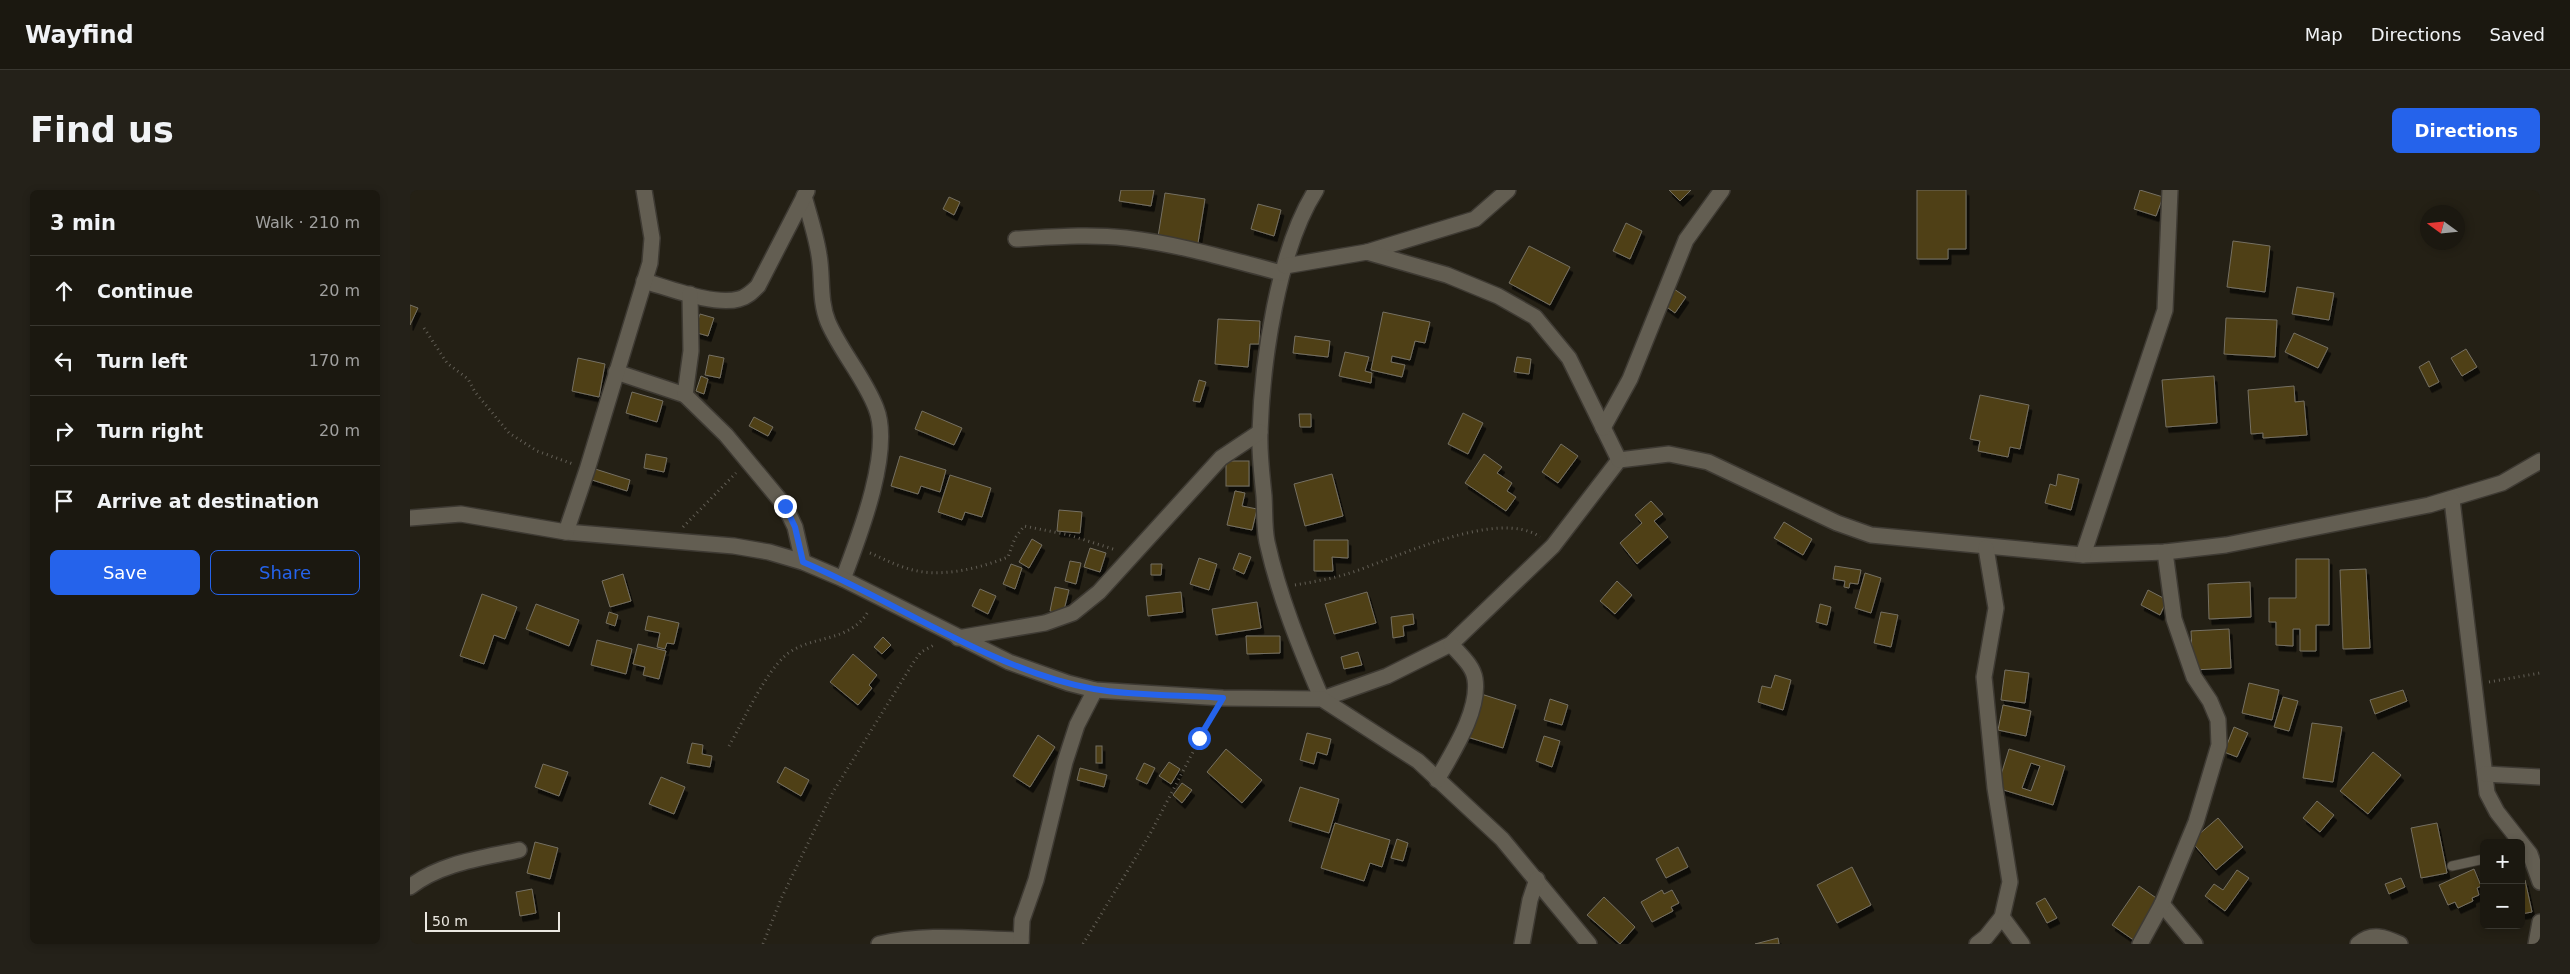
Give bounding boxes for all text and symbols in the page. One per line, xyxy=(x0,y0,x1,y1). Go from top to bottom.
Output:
text: Wayfind xyxy=(25,21,134,49)
text: Map xyxy=(2305,24,2343,45)
text: Directions xyxy=(2371,24,2461,45)
text: Saved xyxy=(2489,24,2545,45)
button: Directions xyxy=(2392,108,2540,153)
text: Find us xyxy=(30,110,174,150)
north arrow xyxy=(2420,205,2465,250)
text: 3 min xyxy=(50,211,116,235)
text: Walk · 210 m xyxy=(255,213,360,232)
icon: ahead xyxy=(50,277,78,305)
text: Continue xyxy=(97,280,193,302)
text: 20 m xyxy=(319,281,360,300)
icon: left xyxy=(50,347,78,375)
text: Turn left xyxy=(97,350,188,372)
text: 170 m xyxy=(309,351,360,370)
icon: right xyxy=(50,417,78,445)
text: Turn right xyxy=(97,420,203,442)
text: 20 m xyxy=(319,421,360,440)
icon: arrive xyxy=(50,487,78,515)
text: Arrive at destination xyxy=(97,490,319,512)
route end xyxy=(774,495,797,518)
button: Save xyxy=(50,550,200,595)
button: Share xyxy=(210,550,360,595)
route start xyxy=(1188,727,1211,750)
map controls xyxy=(2480,839,2525,929)
button: + xyxy=(2480,839,2525,884)
button: − xyxy=(2480,884,2525,929)
scale bar xyxy=(425,909,560,932)
text: 50 m xyxy=(432,913,468,929)

